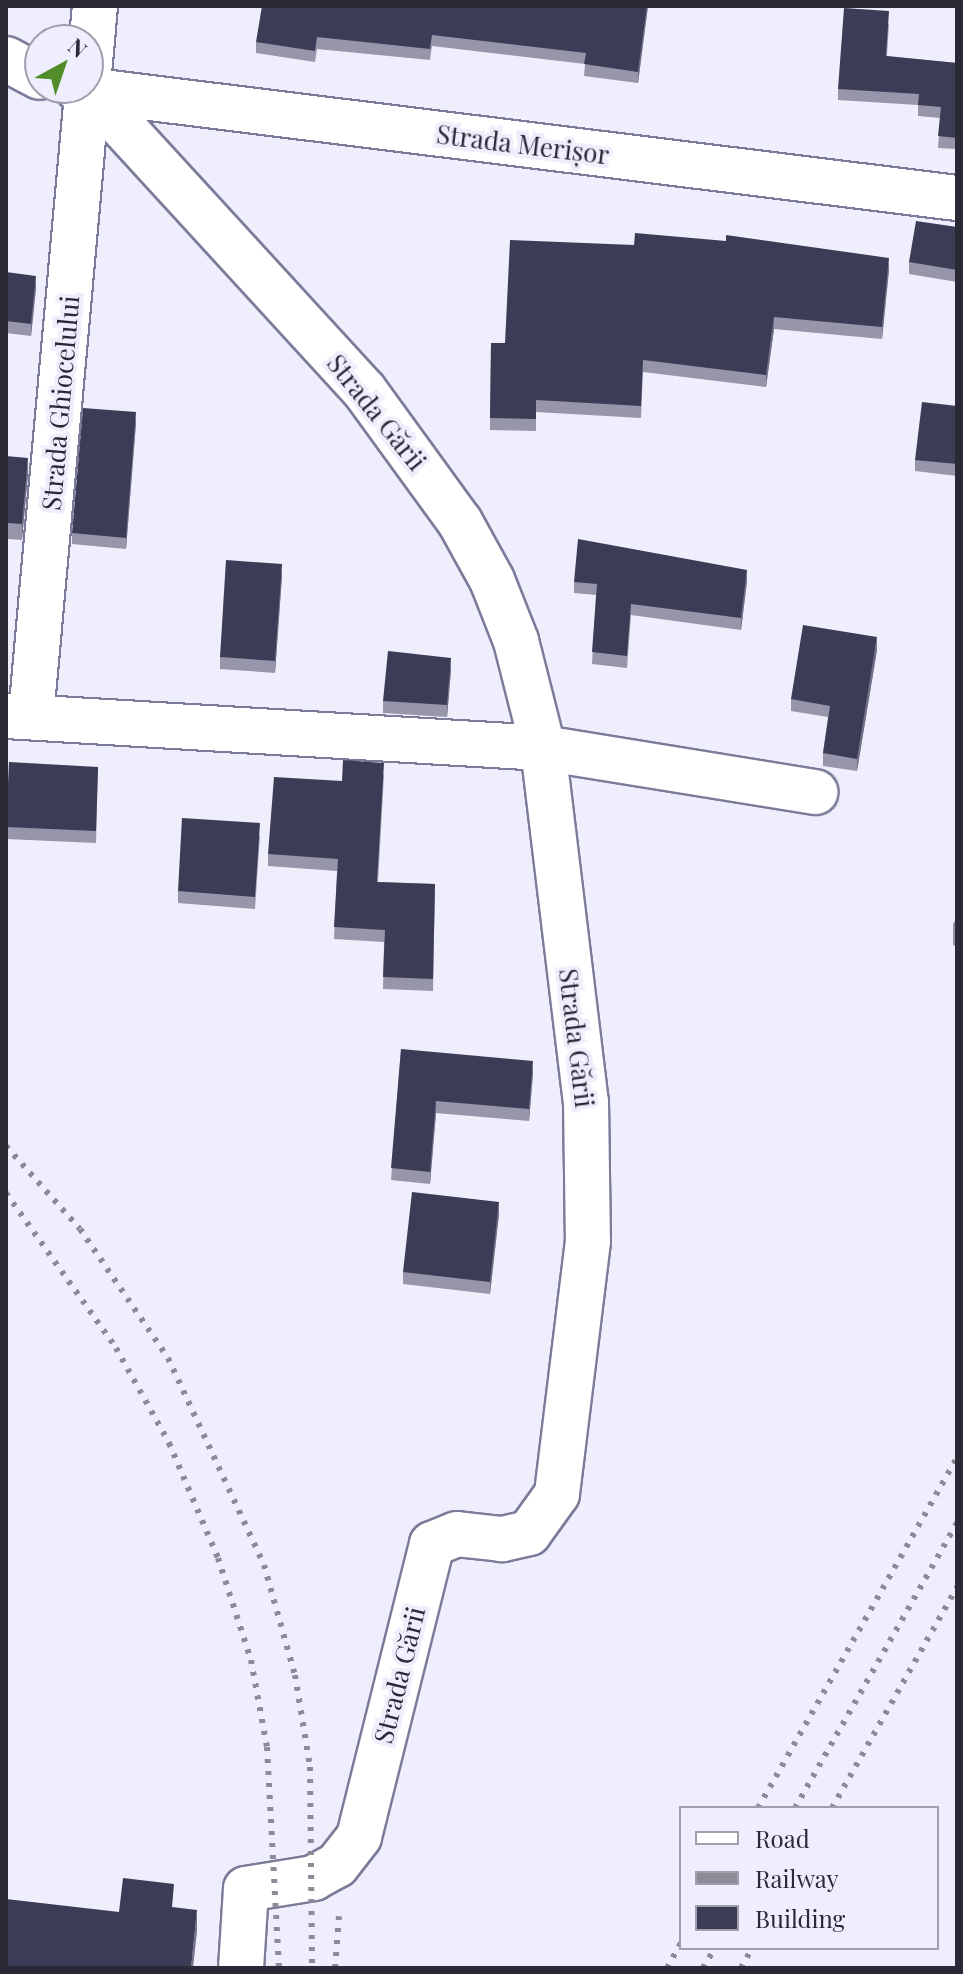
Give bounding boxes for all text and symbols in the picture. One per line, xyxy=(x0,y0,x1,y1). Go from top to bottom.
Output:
north arrow xyxy=(24,24,104,104)
text: N xyxy=(62,31,94,64)
street label: Strada Merișor xyxy=(435,118,611,170)
street label: Strada Ghiocelului xyxy=(35,294,85,512)
street label: Strada Gării xyxy=(321,348,433,476)
street label: Strada Gării xyxy=(553,967,601,1109)
street label: Strada Gării xyxy=(367,1603,431,1747)
legend xyxy=(679,1806,939,1950)
text: Road xyxy=(755,1822,810,1854)
text: Railway xyxy=(755,1862,839,1894)
text: Building xyxy=(755,1902,845,1934)

